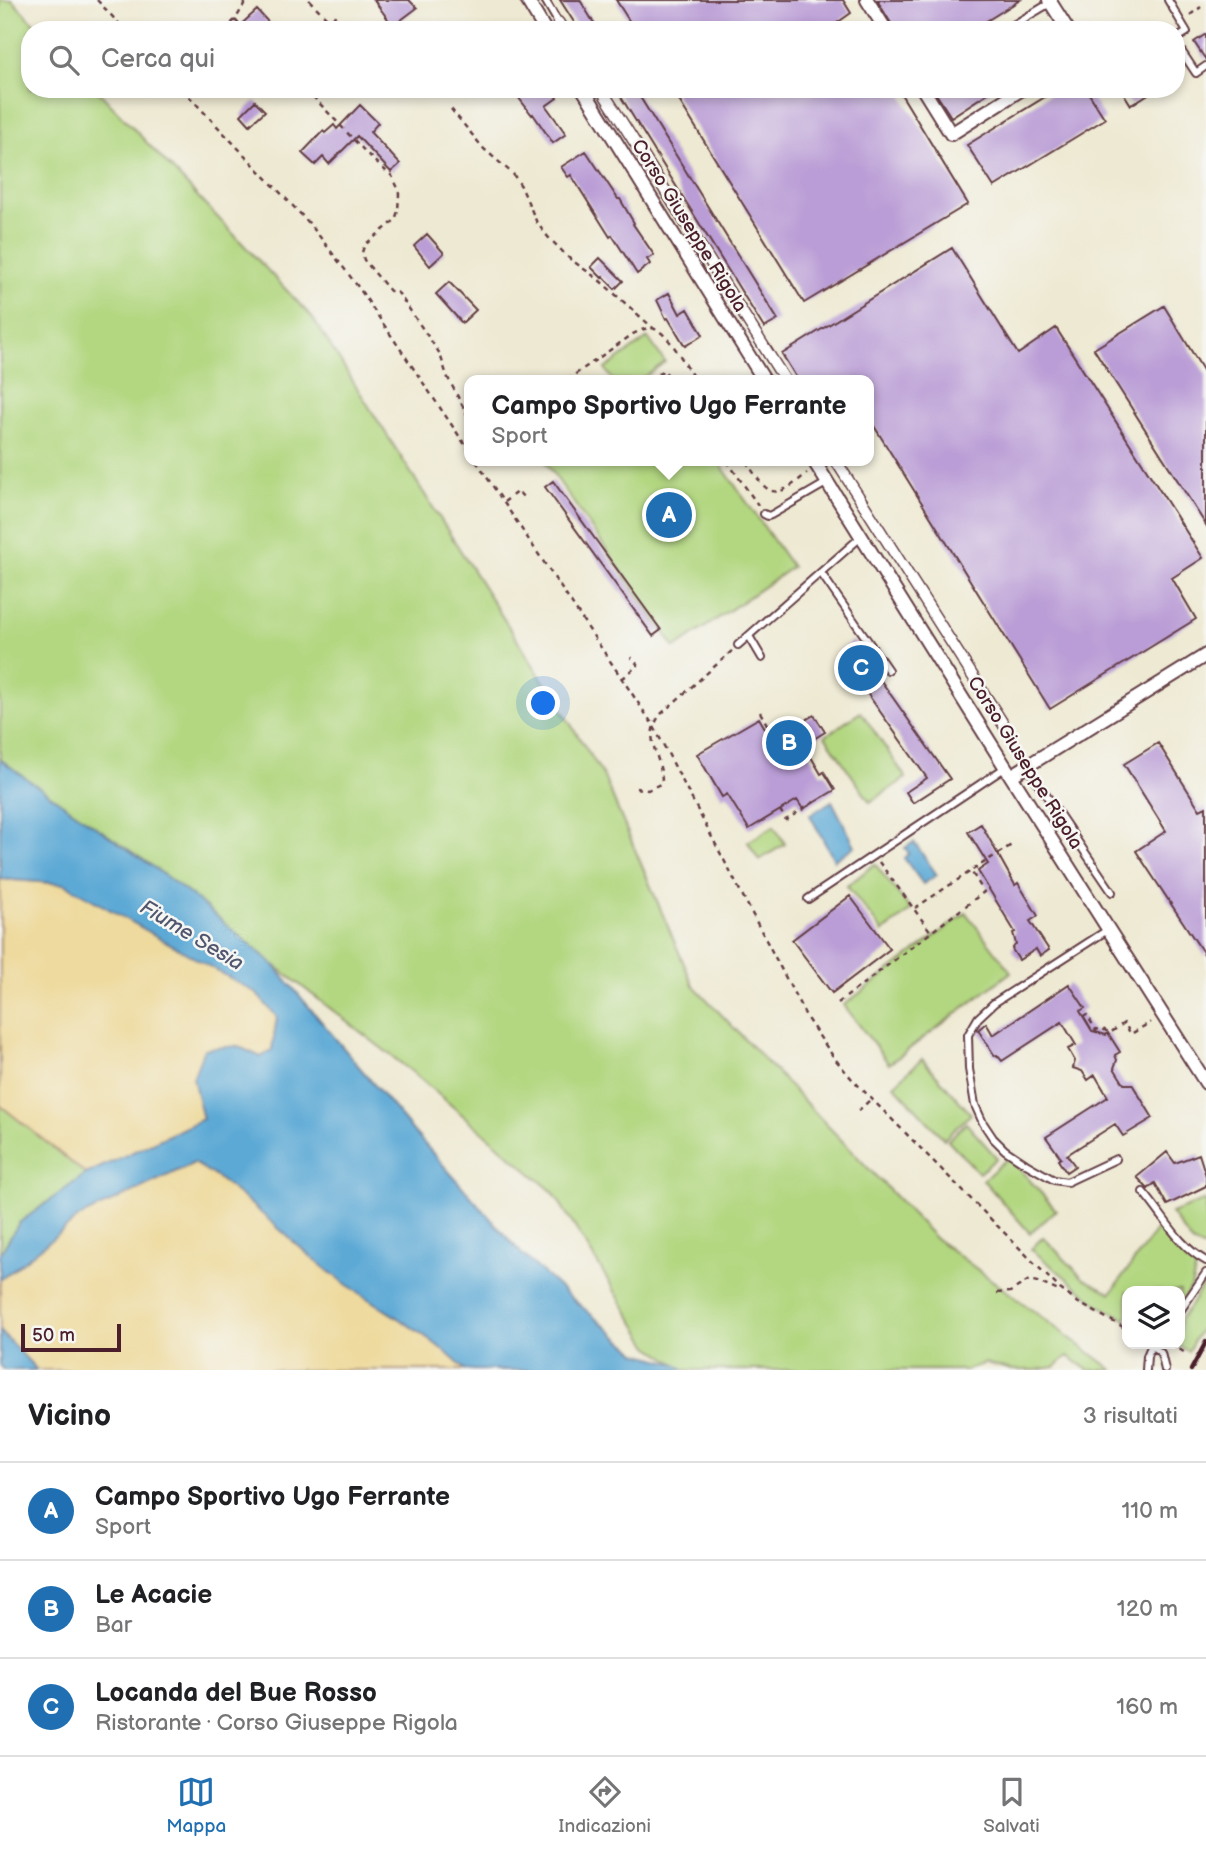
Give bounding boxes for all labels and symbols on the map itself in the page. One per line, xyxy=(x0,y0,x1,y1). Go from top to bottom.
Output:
street label: Corso Giuseppe Rigola xyxy=(626,135,751,316)
pin: A xyxy=(646,489,692,541)
pin: C xyxy=(838,642,884,694)
street label: Corso Giuseppe Rigola xyxy=(962,672,1087,853)
your location xyxy=(526,686,560,720)
pin: B xyxy=(766,717,812,769)
water label: Fiume Sesia xyxy=(135,895,248,976)
scale bar xyxy=(21,1321,121,1353)

